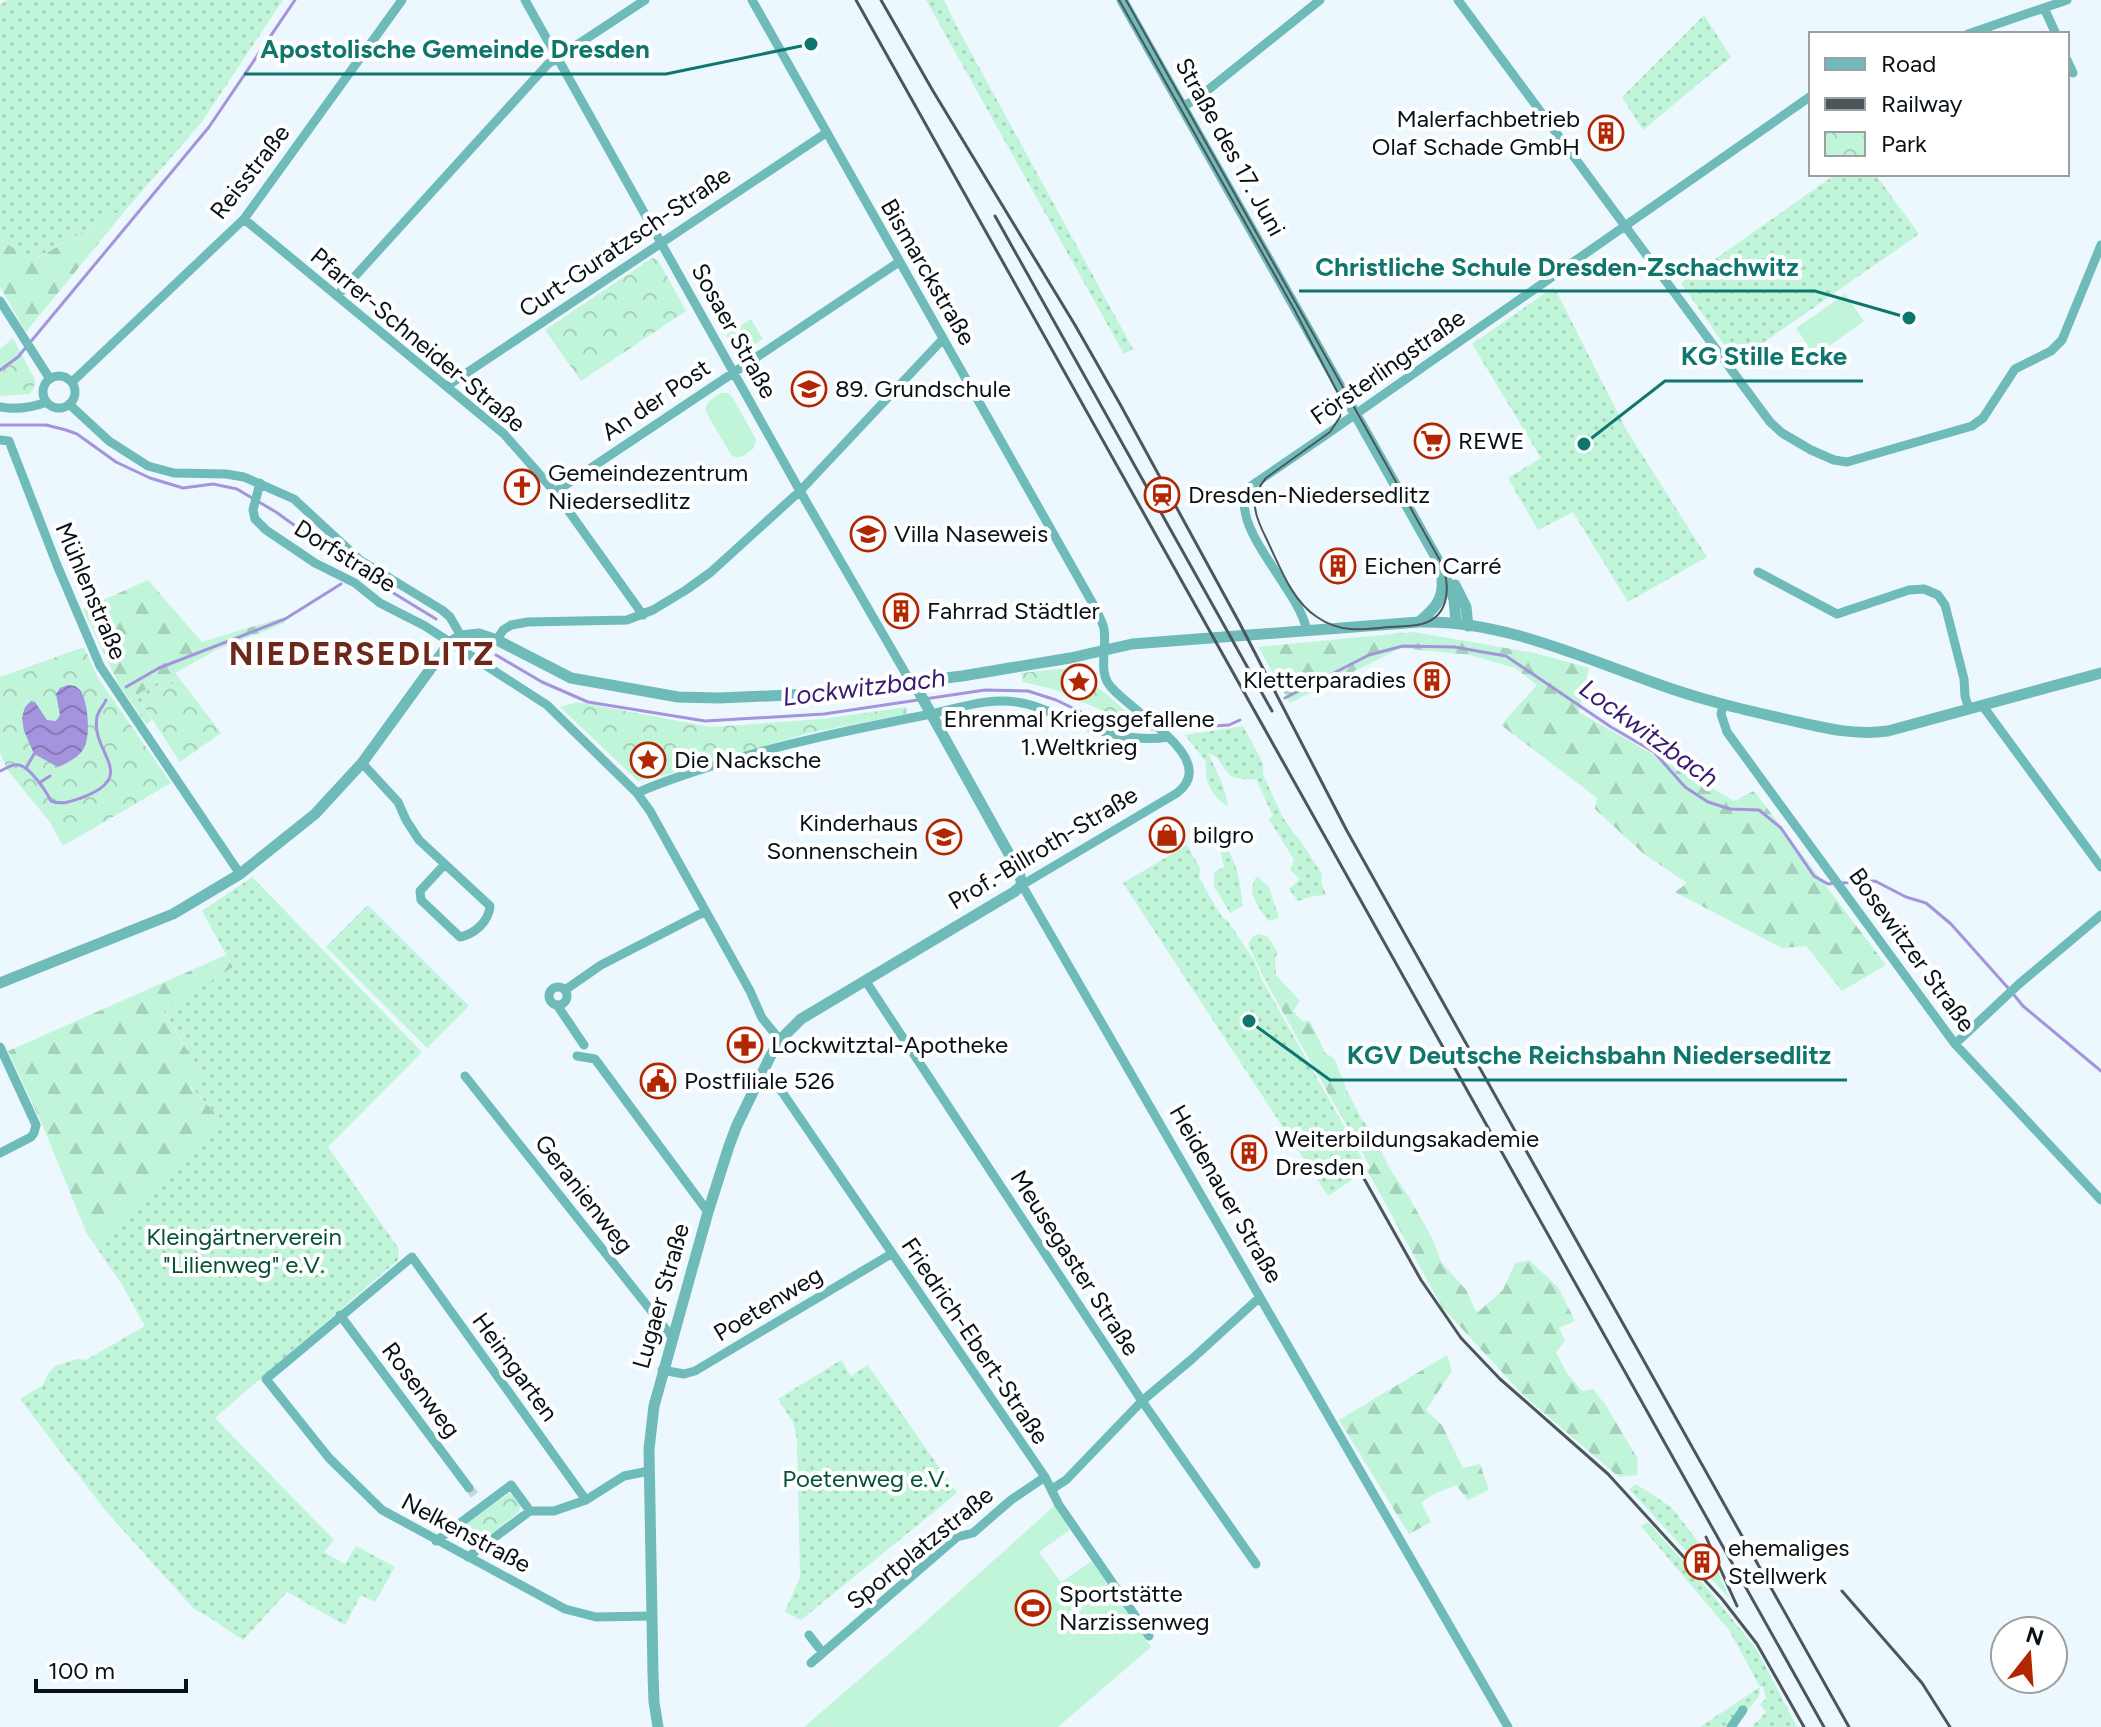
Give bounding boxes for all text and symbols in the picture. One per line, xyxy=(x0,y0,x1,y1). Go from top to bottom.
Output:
callout: Apostolische Gemeinde Dresden xyxy=(244,24,666,74)
legend xyxy=(1809,32,2069,176)
text: Apostolische Gemeinde Dresden xyxy=(260,33,650,65)
text: Road xyxy=(1881,49,1936,78)
street label: Straße des 17. Juni xyxy=(1169,53,1291,241)
text: Railway xyxy=(1881,89,1963,118)
place label: Malerfachbetrieb Olaf Schade GmbH xyxy=(1372,104,1580,161)
building icon: Malerfachbetrieb Olaf Schade GmbH xyxy=(1587,114,1625,152)
street label: Reisstraße xyxy=(204,119,296,225)
text: Park xyxy=(1881,129,1927,158)
street label: Curt-Guratzsch-Straße xyxy=(513,160,736,323)
street label: Bismarckstraße xyxy=(875,193,982,350)
street label: Pfarrer-Schneider-Straße xyxy=(305,241,532,438)
callout: Christliche Schule Dresden-Zschachwitz xyxy=(1299,241,1815,291)
text: Christliche Schule Dresden-Zschachwitz xyxy=(1315,251,1799,283)
street label: Sosaer Straße xyxy=(685,258,783,403)
street label: Försterlingstraße xyxy=(1305,303,1471,431)
callout: KG Stille Ecke xyxy=(1665,331,1863,381)
text: KG Stille Ecke xyxy=(1681,340,1847,372)
street label: An der Post xyxy=(596,353,715,446)
school or university icon: 89. Grundschule xyxy=(790,370,828,408)
place label: 89. Grundschule xyxy=(835,374,1011,403)
supermarket icon: REWE xyxy=(1413,422,1451,460)
place label: REWE xyxy=(1458,426,1524,455)
place label: Gemeindezentrum Niedersedlitz xyxy=(548,458,748,515)
church icon: Gemeindezentrum Niedersedlitz xyxy=(503,468,541,506)
station icon: Dresden-Niedersedlitz xyxy=(1143,476,1181,514)
place label: Dresden-Niedersedlitz xyxy=(1188,480,1430,509)
street label: Dorfstraße xyxy=(289,513,402,598)
school or university icon: Villa Naseweis xyxy=(849,515,887,553)
street label: Mühlenstraße xyxy=(50,518,133,664)
place label: Villa Naseweis xyxy=(894,519,1048,548)
building icon: Eichen Carré xyxy=(1319,547,1357,585)
place label: Eichen Carré xyxy=(1364,551,1501,580)
building icon: Fahrrad Städtler xyxy=(882,592,920,630)
place label: Fahrrad Städtler xyxy=(927,596,1100,625)
district label: NIEDERSEDLITZ xyxy=(229,635,495,673)
water label: Lockwitzbach xyxy=(781,661,947,713)
building icon: Kletterparadies xyxy=(1413,661,1451,699)
place icon: Ehrenmal Kriegsgefallene 1.Weltkrieg xyxy=(1060,663,1098,701)
place label: Kletterparadies xyxy=(1243,665,1406,694)
water label: Lockwitzbach xyxy=(1573,672,1725,794)
place label: Ehrenmal Kriegsgefallene 1.Weltkrieg xyxy=(943,704,1215,761)
place icon: Die Nacksche xyxy=(629,741,667,779)
place label: Die Nacksche xyxy=(674,745,821,774)
street label: Prof.-Billroth-Straße xyxy=(943,780,1143,916)
place label: Kinderhaus Sonnenschein xyxy=(766,808,918,865)
shop icon: bilgro xyxy=(1148,816,1186,854)
school or university icon: Kinderhaus Sonnenschein xyxy=(925,818,963,856)
place label: bilgro xyxy=(1193,820,1254,849)
street label: Bosewitzer Straße xyxy=(1843,862,1982,1037)
pharmacy icon: Lockwitztal-Apotheke xyxy=(726,1026,764,1064)
place label: Lockwitztal-Apotheke xyxy=(771,1030,1008,1059)
callout: KGV Deutsche Reichsbahn Niedersedlitz xyxy=(1330,1030,1847,1080)
text: KGV Deutsche Reichsbahn Niedersedlitz xyxy=(1347,1039,1831,1071)
public building icon: Postfiliale 526 xyxy=(639,1062,677,1100)
place label: Postfiliale 526 xyxy=(684,1066,834,1095)
street label: Heidenauer Straße xyxy=(1164,1100,1289,1288)
place label: Weiterbildungsakademie Dresden xyxy=(1275,1124,1539,1181)
street label: Geranienweg xyxy=(529,1129,640,1259)
building icon: Weiterbildungsakademie Dresden xyxy=(1230,1134,1268,1172)
street label: Meusegaster Straße xyxy=(1005,1164,1146,1361)
street label: Lugaer Straße xyxy=(626,1220,695,1372)
park label: Kleingärtnerverein "Lilienweg" e.V. xyxy=(146,1222,342,1279)
street label: Friedrich-Ebert-Straße xyxy=(895,1232,1055,1450)
street label: Poetenweg xyxy=(708,1260,827,1347)
street label: Heimgarten xyxy=(466,1307,564,1427)
street label: Rosenweg xyxy=(376,1336,467,1443)
park label: Poetenweg e.V. xyxy=(782,1464,950,1493)
street label: Sportplatzstraße xyxy=(841,1480,999,1615)
street label: Nelkenstraße xyxy=(397,1486,536,1579)
place label: ehemaliges Stellwerk xyxy=(1728,1533,1850,1590)
building icon: ehemaliges Stellwerk xyxy=(1683,1543,1721,1581)
place label: Sportstätte Narzissenweg xyxy=(1059,1579,1210,1636)
sports icon: Sportstätte Narzissenweg xyxy=(1014,1589,1052,1627)
north arrow xyxy=(1989,1615,2069,1695)
text: N xyxy=(2023,1621,2047,1652)
scale bar xyxy=(36,1643,186,1693)
text: 100 m xyxy=(48,1656,115,1685)

